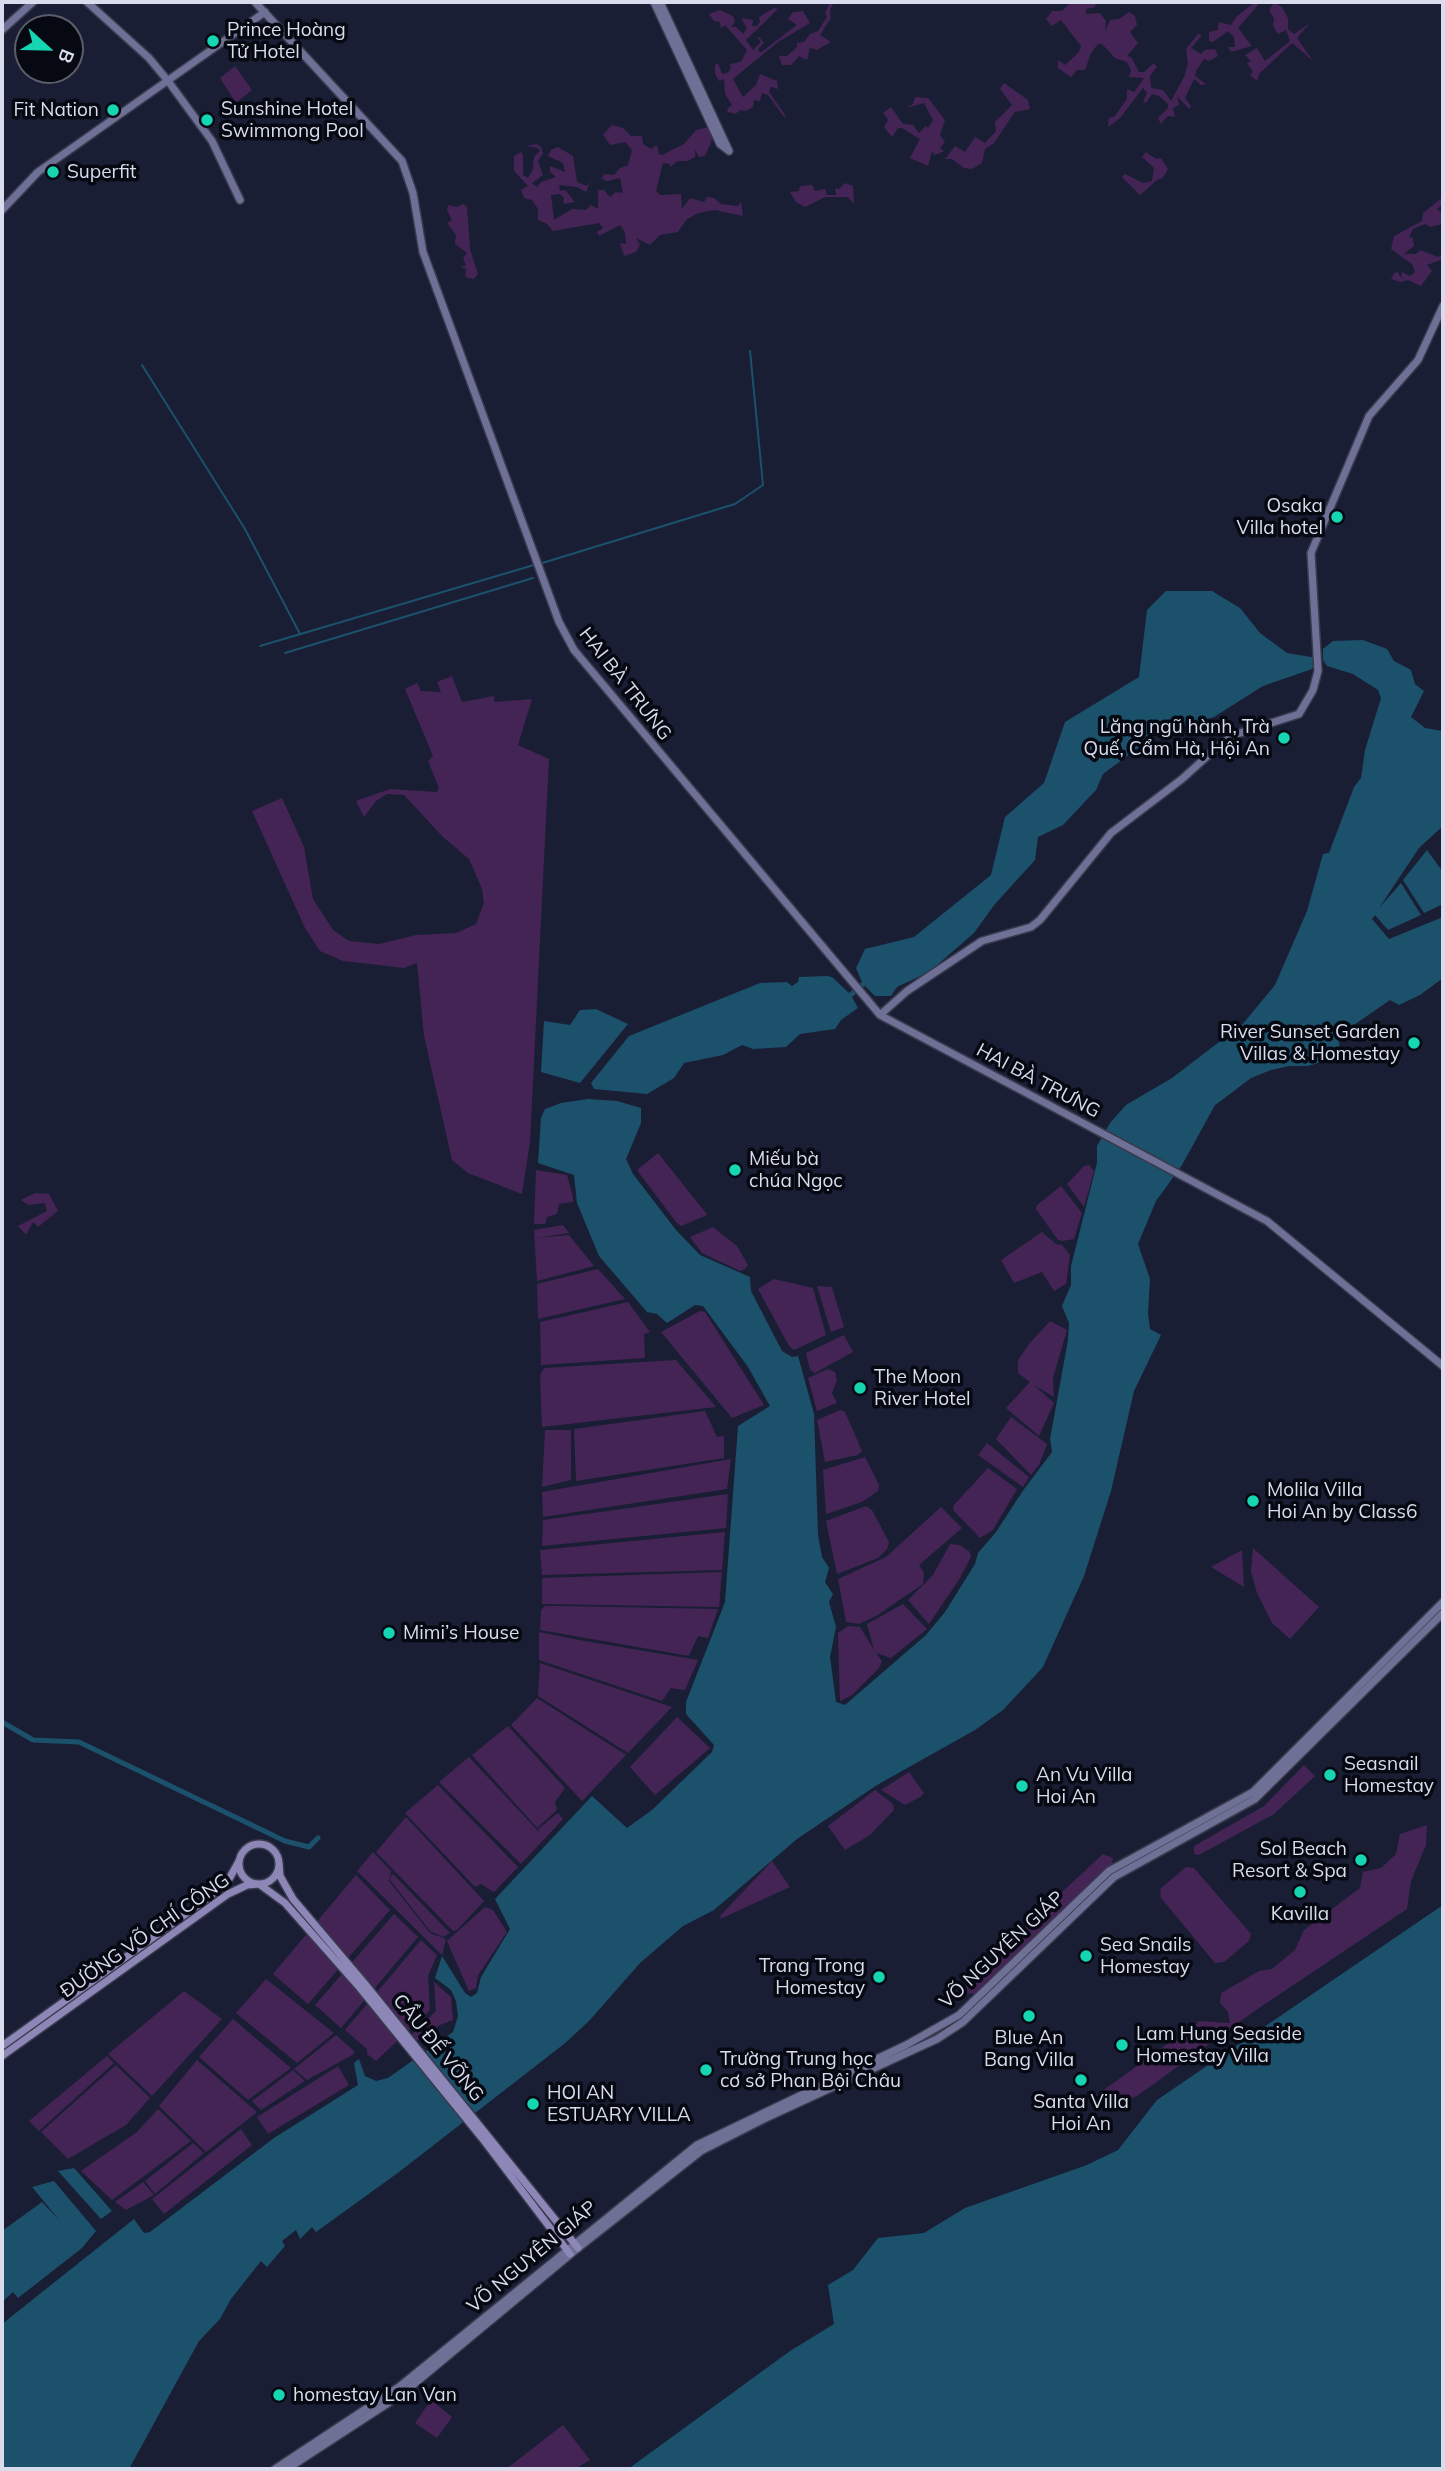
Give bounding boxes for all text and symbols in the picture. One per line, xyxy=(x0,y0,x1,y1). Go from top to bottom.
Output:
north arrow xyxy=(14,14,84,84)
place label: Prince Hoàng Tử Hotel xyxy=(227,19,346,63)
marker: Prince Hoàng Tử Hotel xyxy=(205,33,221,49)
text: B xyxy=(53,46,80,67)
place label: Sunshine Hotel Swimmong Pool xyxy=(221,98,364,142)
place label: Fit Nation xyxy=(13,99,99,121)
marker: Fit Nation xyxy=(105,102,121,118)
marker: Sunshine Hotel Swimmong Pool xyxy=(199,112,215,128)
place label: Superfit xyxy=(67,161,136,183)
marker: Superfit xyxy=(45,164,61,180)
place label: Osaka Villa hotel xyxy=(1237,495,1323,539)
marker: Osaka Villa hotel xyxy=(1329,509,1345,525)
street label: HAI BÀ TRƯNG xyxy=(574,623,676,745)
place label: Lăng ngũ hành, Trà Quế, Cẩm Hà, Hội An xyxy=(1083,716,1270,760)
marker: Lăng ngũ hành, Trà Quế, Cẩm Hà, Hội An xyxy=(1276,730,1292,746)
place label: River Sunset Garden Villas & Homestay xyxy=(1220,1021,1400,1065)
marker: River Sunset Garden Villas & Homestay xyxy=(1406,1035,1422,1051)
street label: HAI BÀ TRƯNG xyxy=(972,1039,1104,1123)
place label: Miếu bà chúa Ngọc xyxy=(749,1148,843,1192)
marker: Miếu bà chúa Ngọc xyxy=(727,1162,743,1178)
place label: The Moon River Hotel xyxy=(874,1366,971,1410)
marker: The Moon River Hotel xyxy=(852,1380,868,1396)
place label: Molila Villa Hoi An by Class6 xyxy=(1267,1479,1417,1523)
marker: Molila Villa Hoi An by Class6 xyxy=(1245,1493,1261,1509)
place label: Mimi’s House xyxy=(403,1622,519,1644)
marker: Mimi’s House xyxy=(381,1625,397,1641)
place label: Seasnail Homestay xyxy=(1344,1753,1434,1797)
place label: An Vu Villa Hoi An xyxy=(1036,1764,1133,1808)
marker: Seasnail Homestay xyxy=(1322,1767,1338,1783)
marker: An Vu Villa Hoi An xyxy=(1014,1778,1030,1794)
place label: Sol Beach Resort & Spa xyxy=(1232,1838,1347,1882)
marker: Sol Beach Resort & Spa xyxy=(1353,1852,1369,1868)
street label: ĐƯỜNG VÕ CHÍ CÔNG xyxy=(56,1869,234,2003)
marker: Kavilla xyxy=(1292,1884,1308,1900)
street label: VÕ NGUYÊN GIÁP xyxy=(935,1886,1069,2014)
place label: Kavilla xyxy=(1271,1903,1329,1925)
place label: Sea Snails Homestay xyxy=(1100,1934,1191,1978)
marker: Sea Snails Homestay xyxy=(1078,1948,1094,1964)
place label: Trang Trong Homestay xyxy=(759,1955,865,1999)
marker: Trang Trong Homestay xyxy=(871,1969,887,1985)
street label: CẦU ĐẾ VÕNG xyxy=(388,1990,488,2106)
marker: Blue An Bang Villa xyxy=(1021,2008,1037,2024)
place label: Lam Hung Seaside Homestay Villa xyxy=(1136,2023,1302,2067)
place label: Blue An Bang Villa xyxy=(984,2027,1074,2071)
marker: Lam Hung Seaside Homestay Villa xyxy=(1114,2037,1130,2053)
place label: Trường Trung học cơ sở Phan Bội Châu xyxy=(720,2048,901,2092)
marker: Trường Trung học cơ sở Phan Bội Châu xyxy=(698,2062,714,2078)
marker: Santa Villa Hoi An xyxy=(1073,2072,1089,2088)
place label: HOI AN ESTUARY VILLA xyxy=(547,2082,691,2126)
place label: Santa Villa Hoi An xyxy=(1033,2091,1129,2135)
marker: HOI AN ESTUARY VILLA xyxy=(525,2096,541,2112)
street label: VÕ NGUYÊN GIÁP xyxy=(463,2196,601,2318)
place label: homestay Lan Van xyxy=(293,2384,457,2406)
marker: homestay Lan Van xyxy=(271,2387,287,2403)

